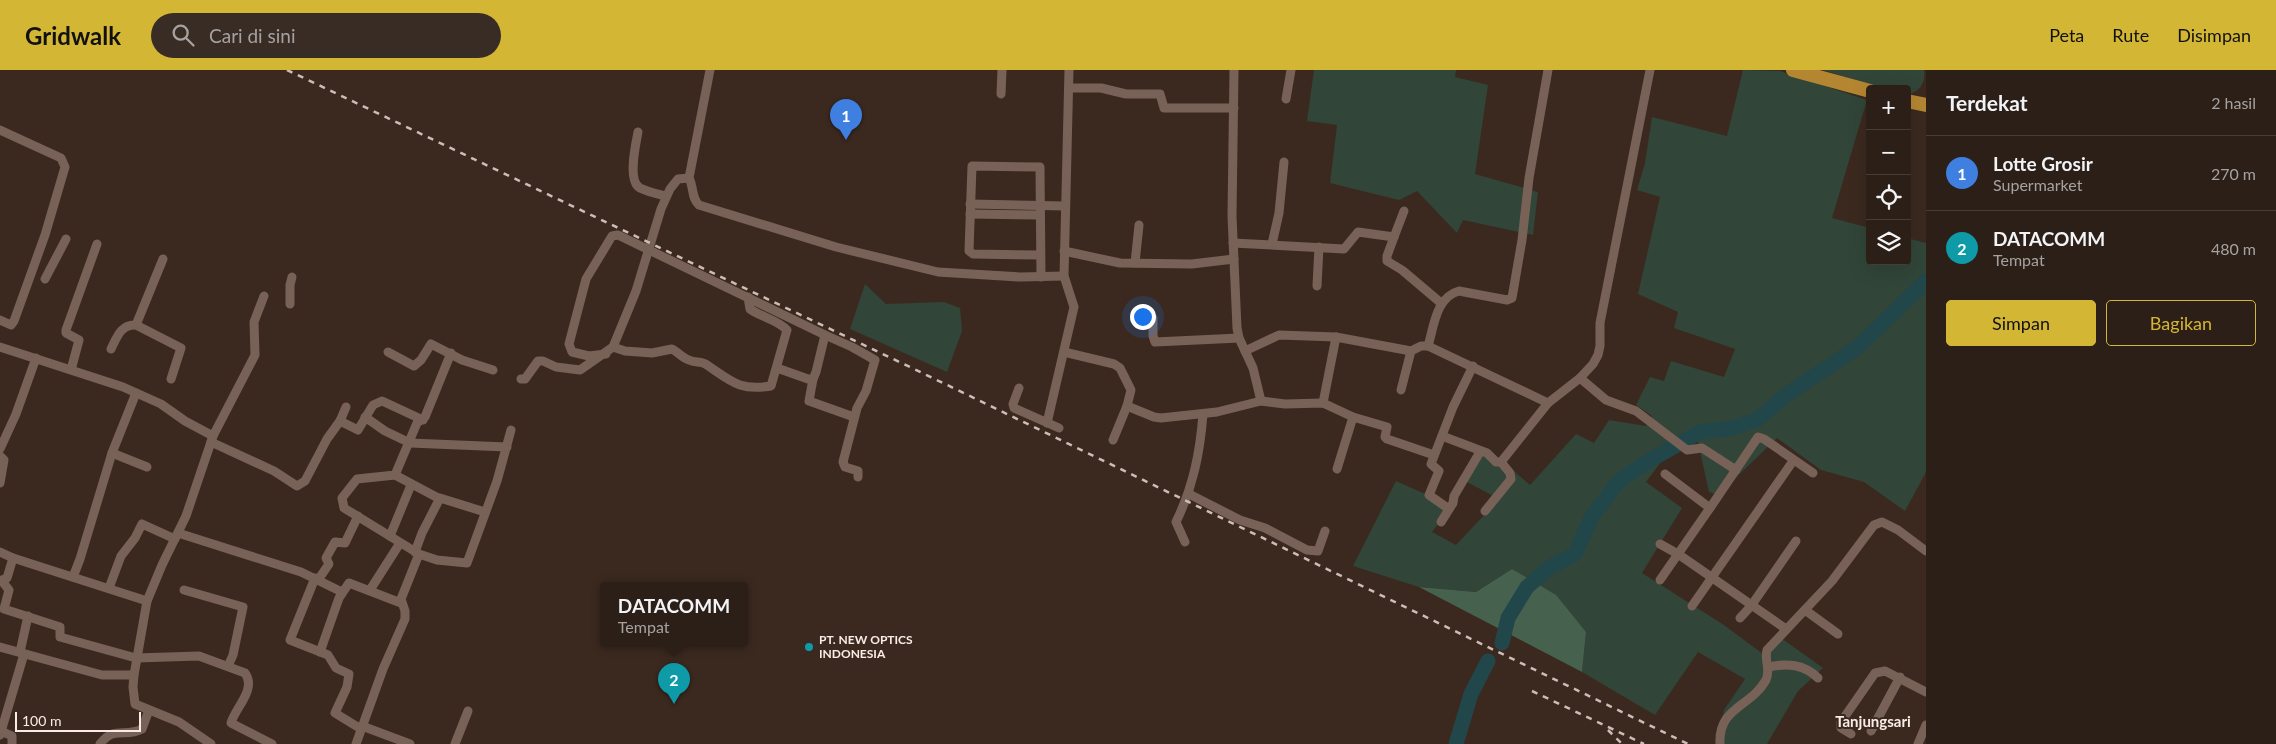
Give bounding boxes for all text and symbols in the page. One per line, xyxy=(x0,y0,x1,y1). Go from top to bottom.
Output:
search box xyxy=(151,13,501,58)
text: Gridwalk xyxy=(25,21,121,50)
icon: search xyxy=(169,21,197,49)
text: Cari di sini xyxy=(209,24,296,47)
text: Peta xyxy=(2049,24,2084,46)
text: Rute xyxy=(2112,24,2149,46)
text: Disimpan xyxy=(2177,24,2251,46)
map controls xyxy=(1866,85,1911,265)
button: + xyxy=(1866,85,1911,130)
text: Terdekat xyxy=(1946,90,2028,115)
text: 2 hasil xyxy=(2211,93,2256,112)
pin: 1 xyxy=(830,99,862,140)
button: − xyxy=(1866,130,1911,175)
text: Lotte Grosir xyxy=(1993,152,2093,175)
text: 1 xyxy=(1957,164,1967,183)
text: 270 m xyxy=(2211,164,2256,183)
button: locate xyxy=(1866,175,1911,220)
text: Supermarket xyxy=(1993,175,2082,194)
button: layers xyxy=(1866,220,1911,265)
text: DATACOMM xyxy=(1993,227,2105,250)
text: 2 xyxy=(1957,239,1967,258)
text: 480 m xyxy=(2211,239,2256,258)
text: Tempat xyxy=(1993,250,2045,269)
button: Simpan xyxy=(1946,300,2096,346)
button: Bagikan xyxy=(2106,300,2256,346)
your location xyxy=(1130,304,1156,330)
popup xyxy=(600,582,748,647)
text: DATACOMM xyxy=(618,594,730,617)
text: Tempat xyxy=(618,617,670,636)
place label: PT. NEW OPTICS INDONESIA xyxy=(819,632,913,661)
marker: PT. NEW OPTICS INDONESIA xyxy=(803,641,815,653)
pin: 2 xyxy=(658,663,690,704)
scale bar xyxy=(15,709,141,732)
text: 100 m xyxy=(22,712,61,729)
district label: Tanjungsari xyxy=(1835,712,1911,730)

